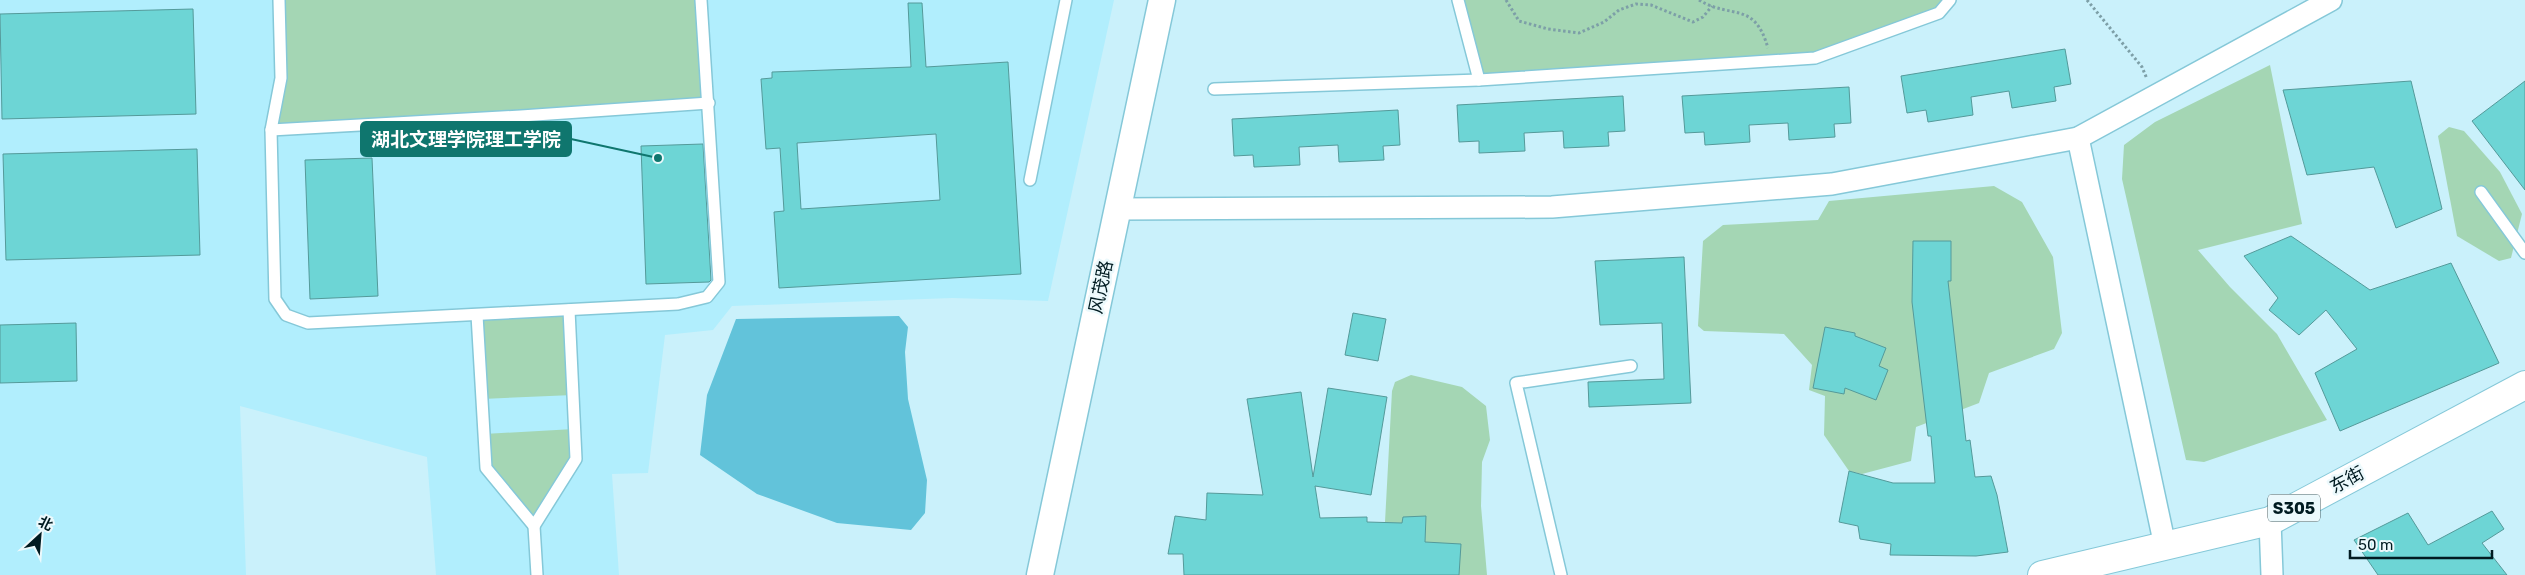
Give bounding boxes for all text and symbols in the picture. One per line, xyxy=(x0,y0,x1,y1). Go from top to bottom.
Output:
callout: 湖北文理学院理工学院 xyxy=(361,122,571,156)
text: 湖北文理学院理工学院 xyxy=(371,128,561,151)
street label: 风茂路 xyxy=(1085,258,1117,316)
street label: 东街 xyxy=(2326,462,2368,498)
road number: S305 xyxy=(2268,494,2320,522)
north arrow xyxy=(15,510,65,560)
text: 北 xyxy=(35,513,55,534)
scale bar xyxy=(2350,528,2492,560)
text: 50 m xyxy=(2358,536,2393,554)

